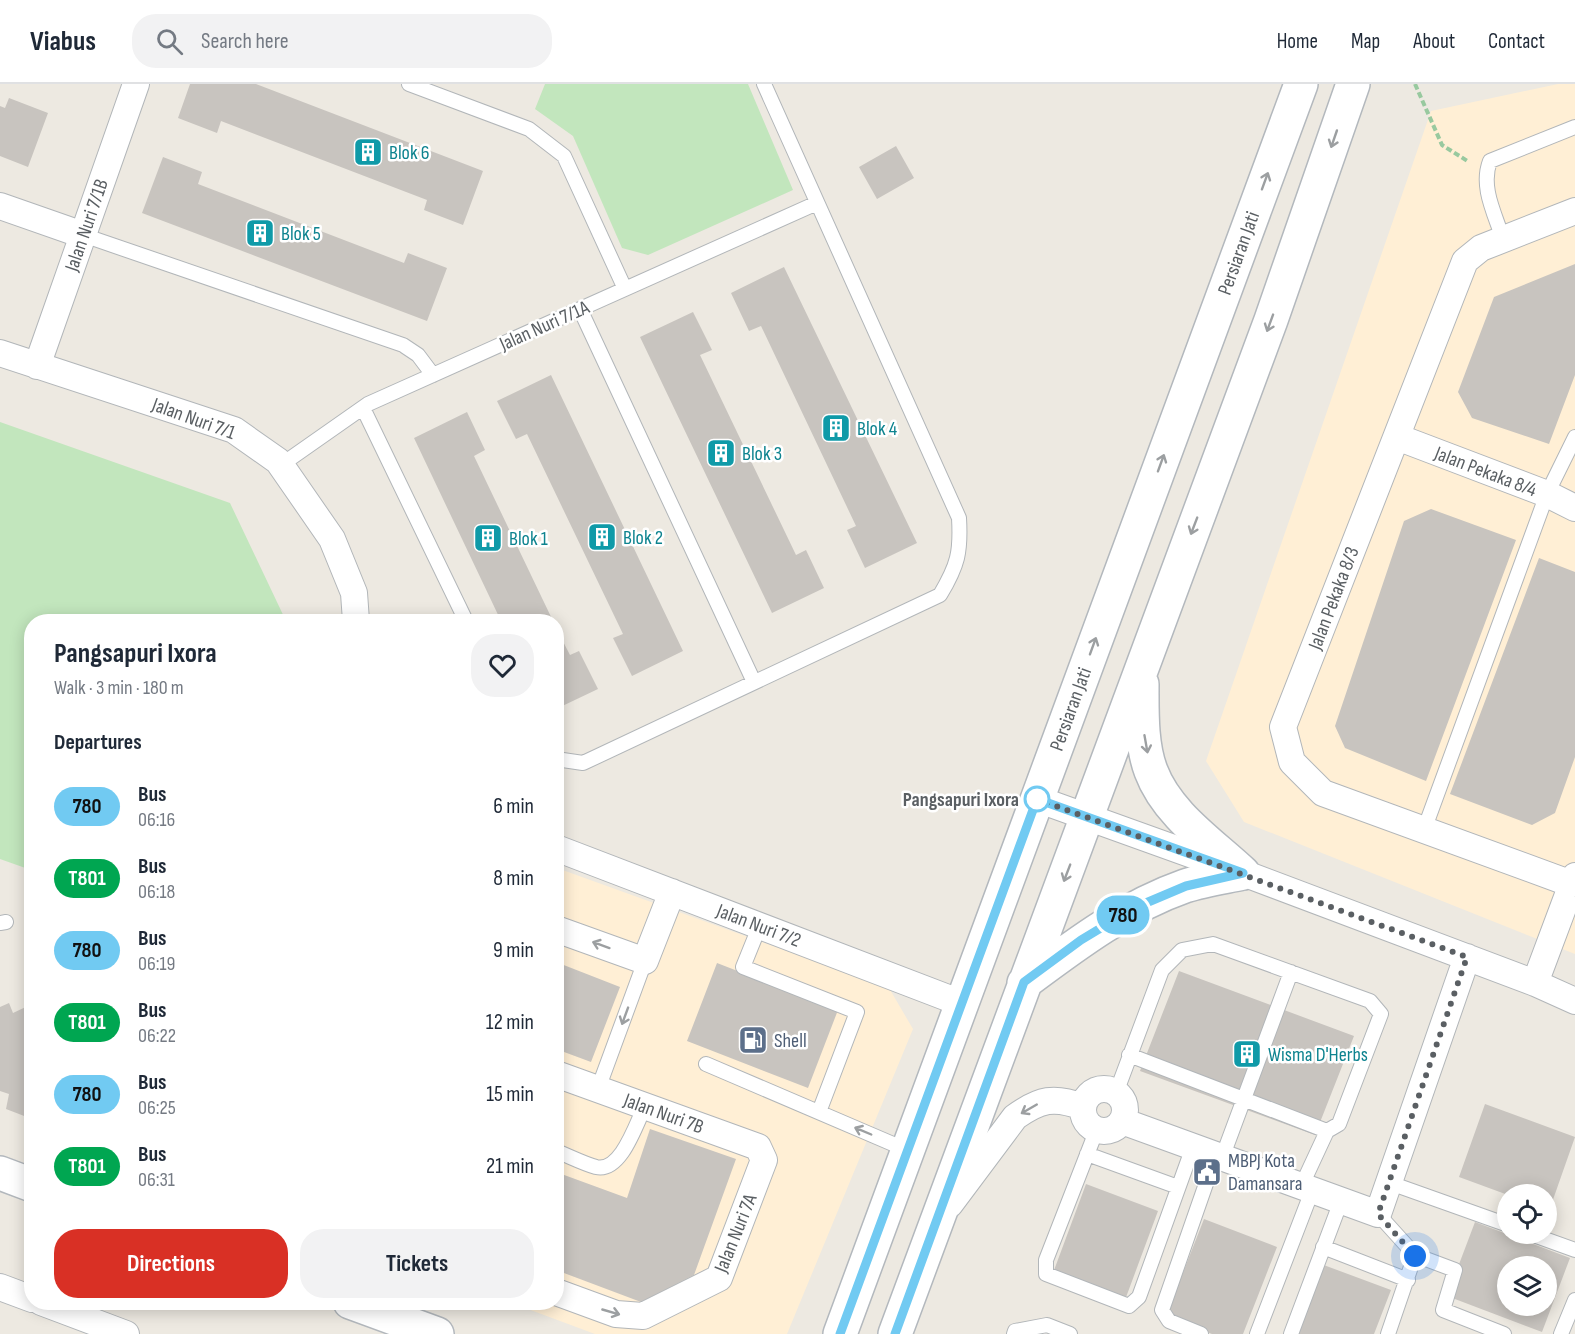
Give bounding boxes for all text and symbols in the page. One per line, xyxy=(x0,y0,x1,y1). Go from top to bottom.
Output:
search box xyxy=(132,14,552,68)
text: Viabus xyxy=(30,25,96,58)
icon: search xyxy=(153,25,186,58)
text: Search here xyxy=(201,28,288,55)
text: Home xyxy=(1277,29,1318,54)
text: Map xyxy=(1351,29,1380,54)
text: About xyxy=(1413,29,1455,54)
text: Contact xyxy=(1488,29,1545,54)
one-way arrow xyxy=(1327,129,1338,148)
building icon: Blok 6 xyxy=(352,136,384,168)
place label: Blok 6 xyxy=(389,141,430,165)
one-way arrow xyxy=(1260,172,1271,191)
street label: Jalan Nuri 7/1B xyxy=(60,176,114,276)
street label: Persiaran Jati xyxy=(1213,208,1265,298)
building icon: Blok 5 xyxy=(244,217,276,249)
place label: Blok 5 xyxy=(281,222,321,246)
street label: Jalan Nuri 7/1A xyxy=(495,295,593,357)
one-way arrow xyxy=(1264,314,1275,332)
street label: Jalan Nuri 7/1 xyxy=(148,392,239,445)
building icon: Blok 4 xyxy=(820,412,852,444)
place label: Blok 4 xyxy=(857,417,897,441)
building icon: Blok 3 xyxy=(705,437,737,469)
street label: Jalan Pekaka 8/4 xyxy=(1430,441,1540,502)
place label: Blok 3 xyxy=(742,442,782,466)
one-way arrow xyxy=(1156,454,1167,473)
one-way arrow xyxy=(1188,516,1199,534)
building icon: Blok 2 xyxy=(586,521,618,553)
building icon: Blok 1 xyxy=(472,522,504,554)
place label: Blok 2 xyxy=(623,526,663,550)
place label: Blok 1 xyxy=(509,527,548,551)
street label: Jalan Pekaka 8/3 xyxy=(1303,544,1365,654)
button: heart xyxy=(471,634,534,697)
text: Pangsapuri Ixora xyxy=(54,637,217,670)
one-way arrow xyxy=(1089,637,1100,655)
street label: Persiaran Jati xyxy=(1045,664,1097,754)
text: Walk · 3 min · 180 m xyxy=(54,676,184,700)
text: Departures xyxy=(54,729,142,756)
one-way arrow xyxy=(1141,734,1152,753)
text: Bus xyxy=(138,781,167,808)
marker: Pangsapuri Ixora xyxy=(1024,786,1050,812)
place label: Pangsapuri Ixora xyxy=(903,788,1019,812)
text: 6 min xyxy=(493,793,534,820)
text: 780 xyxy=(73,794,101,819)
text: 06:16 xyxy=(138,808,175,832)
text: Bus xyxy=(138,853,167,880)
one-way arrow xyxy=(1061,864,1072,882)
text: 8 min xyxy=(493,865,534,892)
text: T801 xyxy=(68,866,106,891)
text: 06:18 xyxy=(138,880,175,904)
line badge: 780 xyxy=(1088,896,1158,934)
street label: Jalan Nuri 7/2 xyxy=(712,899,804,953)
text: 780 xyxy=(1109,903,1137,928)
text: Bus xyxy=(138,925,167,952)
text: 9 min xyxy=(493,937,534,964)
text: 780 xyxy=(73,938,101,963)
one-way arrow xyxy=(592,939,610,950)
text: 06:19 xyxy=(138,952,175,976)
text: Bus xyxy=(138,997,167,1024)
one-way arrow xyxy=(618,1006,629,1025)
text: 12 min xyxy=(486,1009,534,1036)
text: T801 xyxy=(68,1010,106,1035)
text: 06:22 xyxy=(138,1024,176,1048)
fuel station icon: Shell xyxy=(737,1024,769,1056)
place label: Shell xyxy=(774,1029,807,1053)
building icon: Wisma D'Herbs xyxy=(1231,1038,1263,1070)
place label: Wisma D'Herbs xyxy=(1268,1043,1368,1067)
text: Bus xyxy=(138,1069,167,1096)
text: 15 min xyxy=(486,1081,534,1108)
text: 780 xyxy=(73,1082,101,1107)
street label: Jalan Nuri 7B xyxy=(620,1088,707,1139)
text: 06:25 xyxy=(138,1096,176,1120)
one-way arrow xyxy=(1021,1103,1038,1115)
one-way arrow xyxy=(854,1125,872,1136)
text: Bus xyxy=(138,1141,167,1168)
place label: MBPJ Kota Damansara xyxy=(1228,1149,1302,1196)
text: 21 min xyxy=(486,1153,534,1180)
text: T801 xyxy=(68,1154,106,1179)
public building icon: MBPJ Kota Damansara xyxy=(1191,1156,1223,1188)
text: 06:31 xyxy=(138,1168,175,1192)
map controls xyxy=(1497,1184,1557,1316)
button: locate xyxy=(1497,1184,1557,1244)
street label: Jalan Nuri 7A xyxy=(709,1190,763,1277)
button: Directions xyxy=(54,1229,288,1298)
button: Tickets xyxy=(300,1229,534,1298)
your location xyxy=(1400,1241,1430,1271)
button: layers xyxy=(1497,1256,1557,1316)
one-way arrow xyxy=(602,1307,621,1318)

